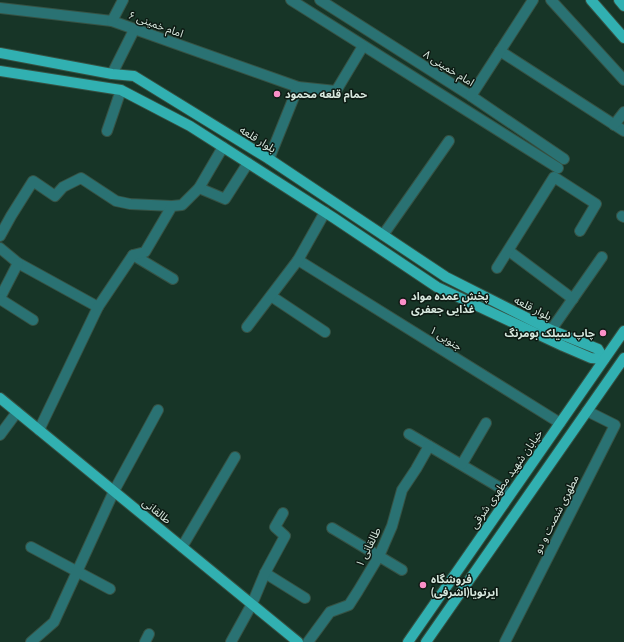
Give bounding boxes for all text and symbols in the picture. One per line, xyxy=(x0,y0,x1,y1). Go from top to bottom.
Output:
street label: امام خمینی ۶ xyxy=(126,8,185,41)
street label: امام خمینی ۸ xyxy=(420,47,477,90)
place label: حمام قلعه محمود xyxy=(285,87,367,103)
marker: حمام قلعه محمود xyxy=(272,89,282,99)
street label: بلوار قلعه xyxy=(237,122,279,156)
place label: پخش عمده مواد غذایی جعفری xyxy=(411,289,489,316)
street label: بلوار قلعه xyxy=(512,293,554,323)
marker: پخش عمده مواد غذایی جعفری xyxy=(398,297,408,307)
street label: ۱ جنوبی xyxy=(427,323,465,354)
place label: چاپ سیلک بومرنگ xyxy=(505,326,595,341)
marker: چاپ سیلک بومرنگ xyxy=(598,328,608,338)
street label: خیابان شهید مطهری شرقی xyxy=(467,426,546,531)
street label: مطهری شصت و دو xyxy=(530,472,582,556)
street label: طالقانی xyxy=(140,495,174,527)
street label: طالقانی ۱ xyxy=(352,525,384,569)
place label: فروشگاه ایرتویا(اشرفی) xyxy=(431,572,498,599)
marker: فروشگاه ایرتویا(اشرفی) xyxy=(418,580,428,590)

